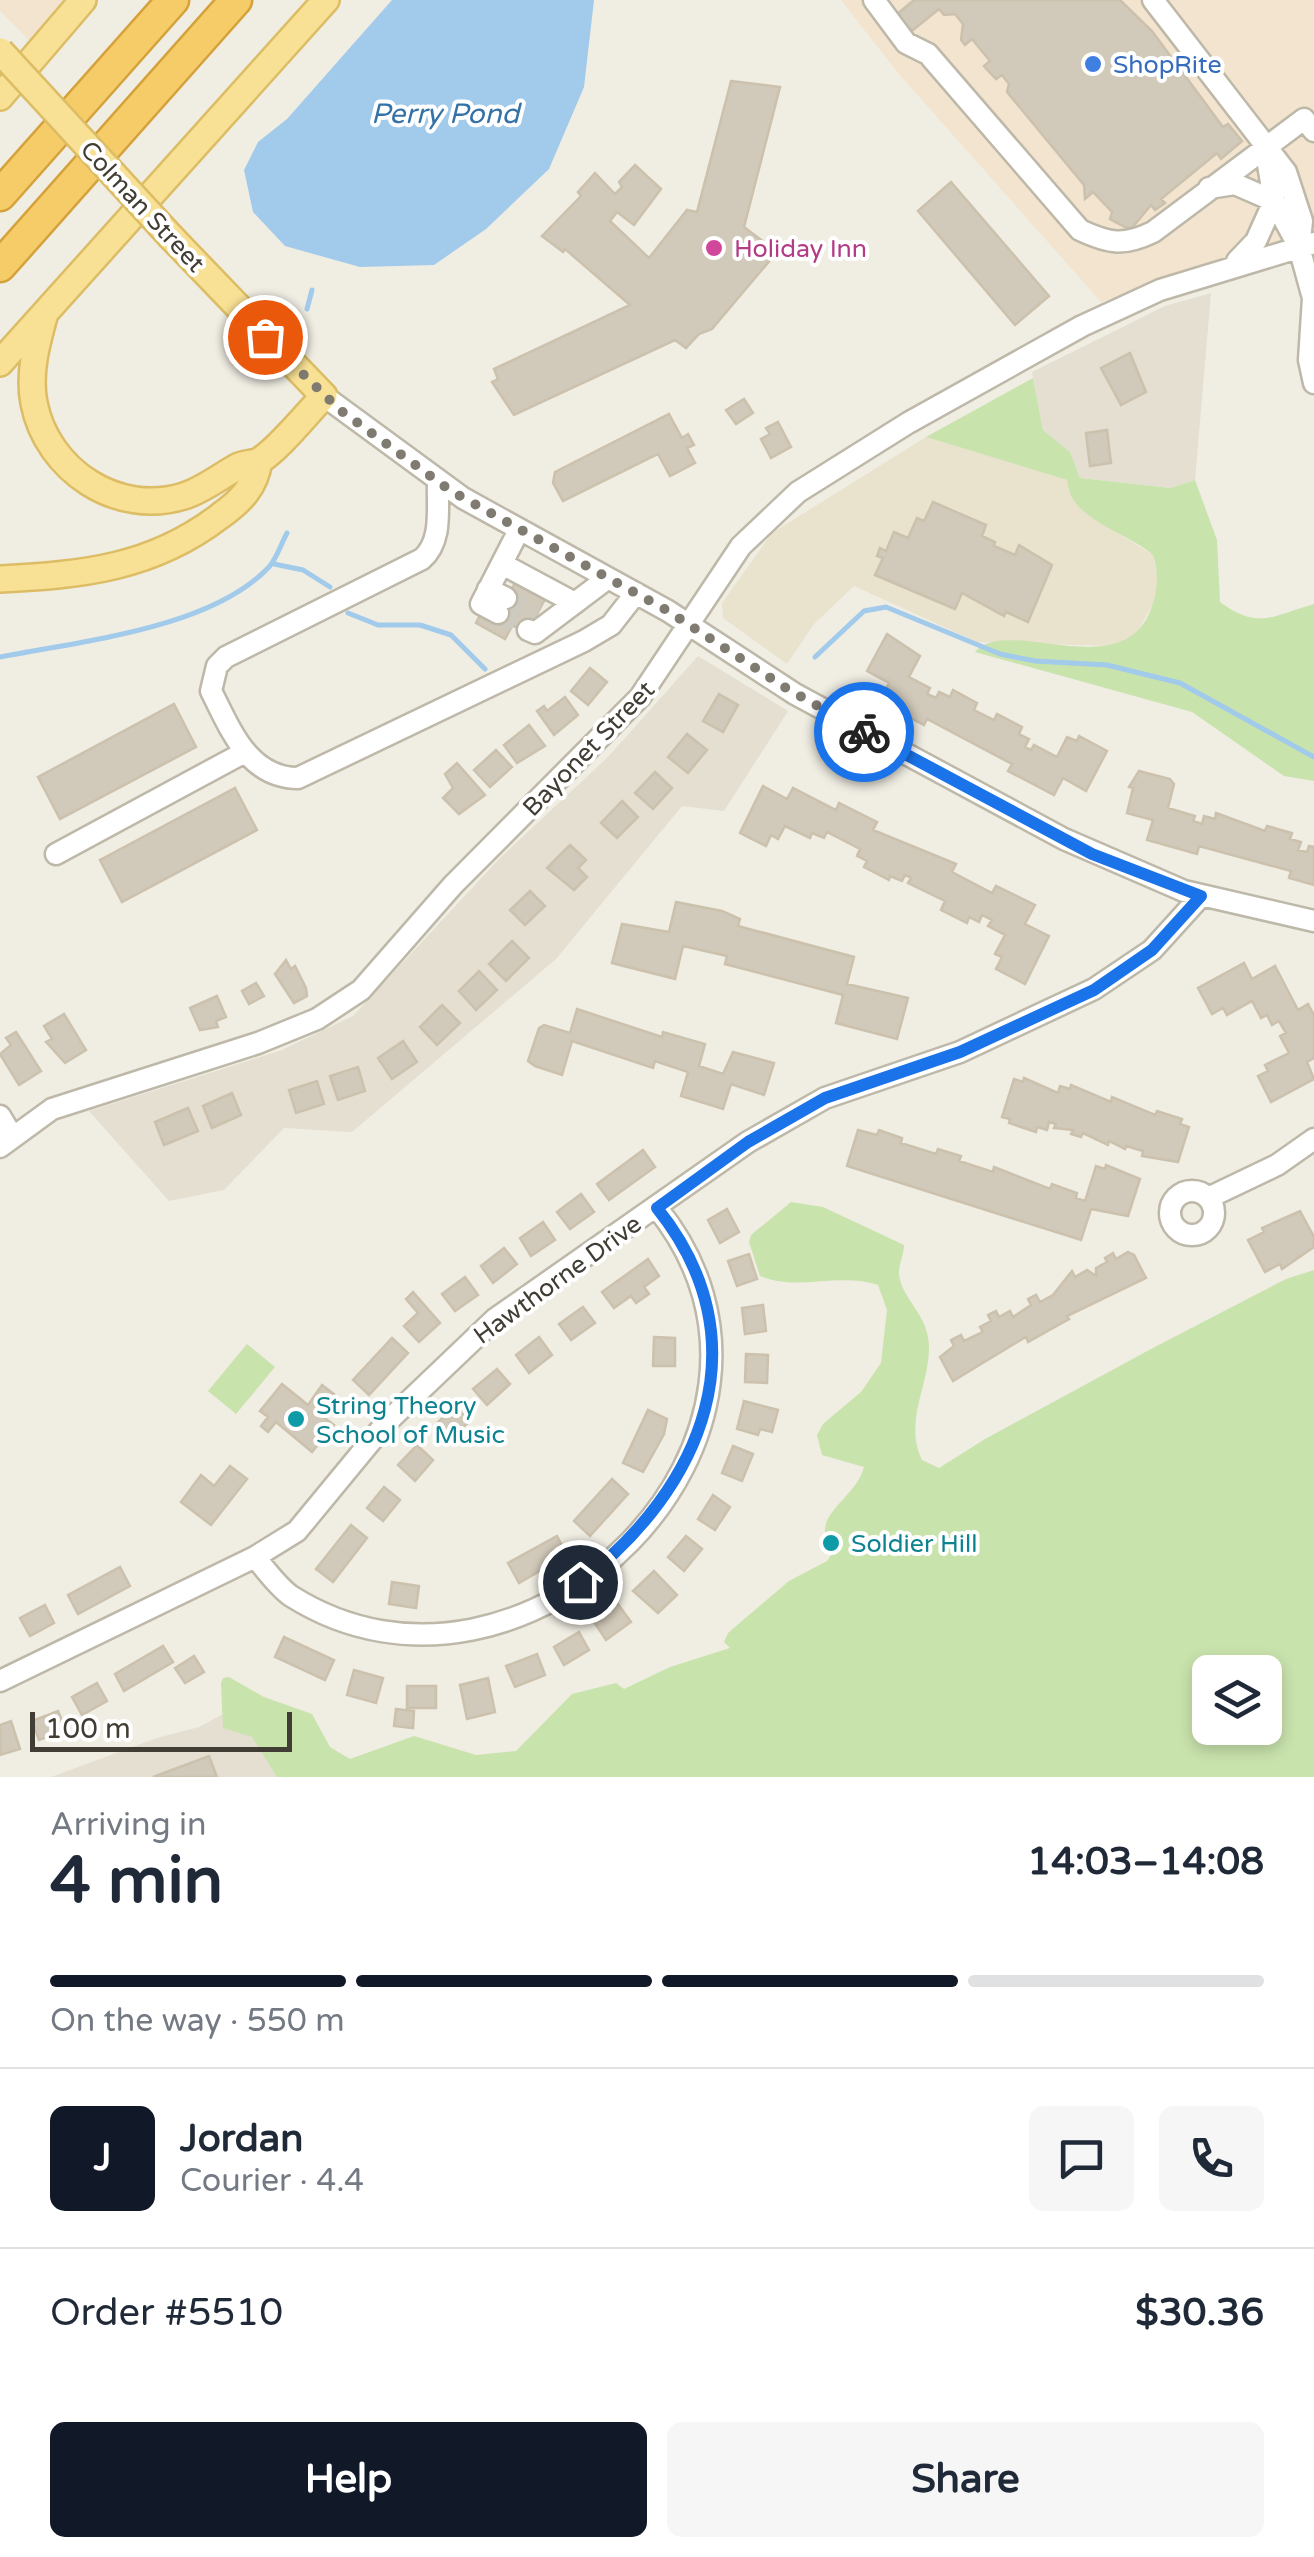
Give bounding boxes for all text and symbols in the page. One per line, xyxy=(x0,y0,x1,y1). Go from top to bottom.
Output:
place label: ShopRite xyxy=(1113,50,1222,80)
marker: ShopRite xyxy=(1082,53,1104,75)
water label: Perry Pond xyxy=(371,97,522,131)
street label: Colman Street xyxy=(74,135,211,279)
place label: Holiday Inn xyxy=(734,234,867,264)
marker: Holiday Inn xyxy=(703,237,725,259)
pin xyxy=(223,295,308,380)
icon: bag xyxy=(238,310,293,365)
street label: Bayonet Street xyxy=(517,674,661,823)
courier xyxy=(814,682,914,782)
icon: bike xyxy=(837,705,892,760)
street label: Hawthorne Drive xyxy=(468,1209,647,1351)
place label: String Theory School of Music xyxy=(316,1391,505,1450)
marker: String Theory School of Music xyxy=(285,1408,307,1430)
place label: Soldier Hill xyxy=(851,1529,977,1559)
marker: Soldier Hill xyxy=(820,1532,842,1554)
pin xyxy=(538,1540,623,1625)
icon: home xyxy=(553,1555,608,1610)
map controls xyxy=(1192,1655,1282,1745)
button: layers xyxy=(1192,1655,1282,1745)
scale bar xyxy=(30,1707,292,1752)
text: 100 m xyxy=(45,1712,131,1746)
text: Arriving in xyxy=(50,1806,207,1844)
text: 14:03–14:08 xyxy=(1027,1839,1264,1885)
text: 4 min xyxy=(50,1842,223,1921)
text: On the way · 550 m xyxy=(50,2002,345,2040)
button: chat xyxy=(1029,2106,1134,2211)
button: phone xyxy=(1159,2106,1264,2211)
text: Jordan xyxy=(180,2116,303,2162)
text: J xyxy=(94,2135,111,2181)
text: Courier · 4.4 xyxy=(180,2162,364,2200)
text: Order #5510 xyxy=(50,2290,283,2336)
text: $30.36 xyxy=(1135,2290,1264,2336)
button: Help xyxy=(50,2422,647,2537)
button: Share xyxy=(667,2422,1264,2537)

